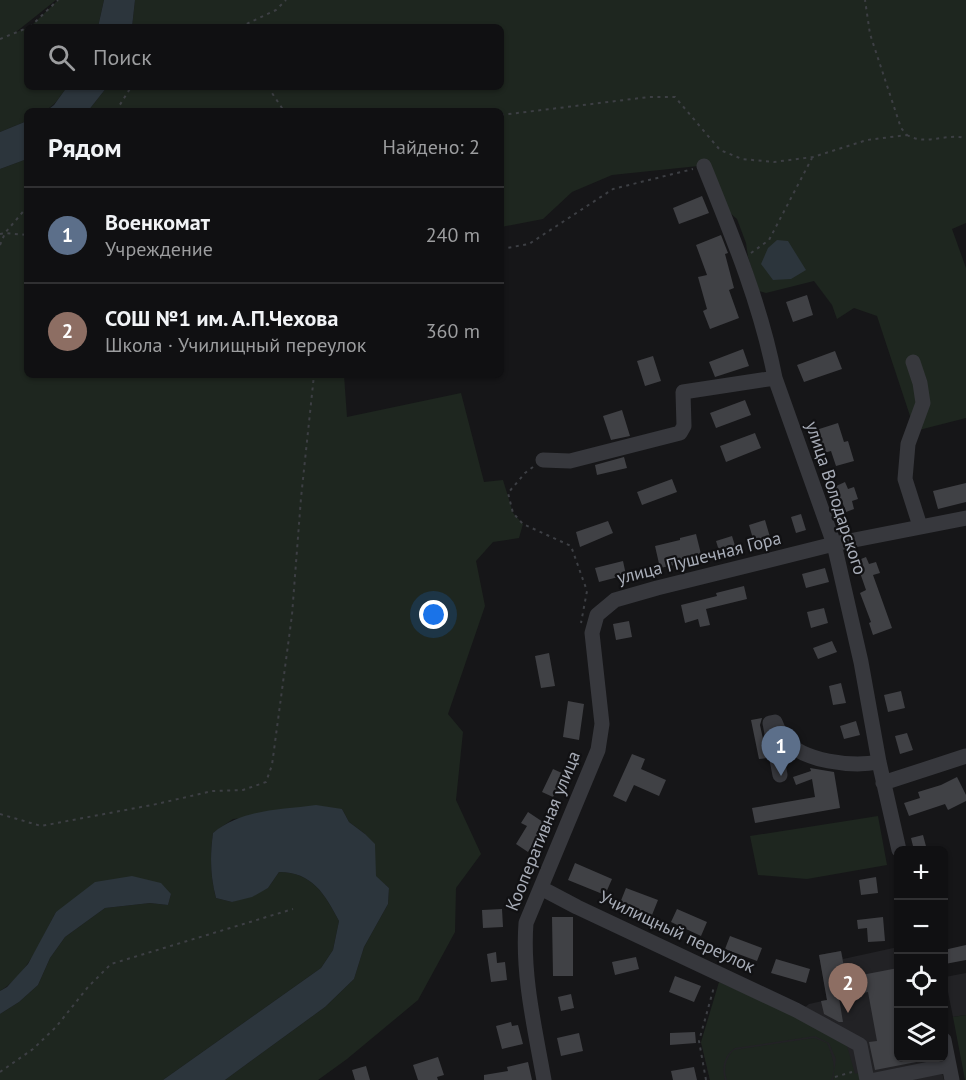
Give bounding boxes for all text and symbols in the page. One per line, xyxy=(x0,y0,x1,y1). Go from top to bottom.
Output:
search box xyxy=(24,24,504,90)
icon: search xyxy=(45,41,78,74)
text: Поиск xyxy=(93,43,152,71)
text: Рядом xyxy=(48,131,122,164)
text: Найдено: 2 xyxy=(383,134,480,160)
text: Военкомат xyxy=(105,208,210,236)
text: 1 xyxy=(62,222,73,248)
text: 240 m xyxy=(426,222,480,248)
text: Учреждение xyxy=(105,236,213,262)
text: СОШ №1 им. А.П.Чехова xyxy=(105,304,338,332)
text: 2 xyxy=(62,318,73,344)
text: 360 m xyxy=(426,318,480,344)
text: Школа · Училищный переулок xyxy=(105,332,366,358)
street label: улица Володарского xyxy=(801,418,872,577)
street label: улица Пушечная Гора xyxy=(614,526,783,589)
your location xyxy=(419,600,448,629)
pin: 1 xyxy=(762,726,800,776)
street label: Кооперативная улица xyxy=(500,748,585,914)
map controls xyxy=(894,846,948,1062)
button: + xyxy=(894,846,948,900)
street label: Училищный переулок xyxy=(595,885,759,978)
button: − xyxy=(894,900,948,954)
button: locate xyxy=(894,954,948,1008)
pin: 2 xyxy=(828,964,868,1013)
button: layers xyxy=(894,1008,948,1062)

